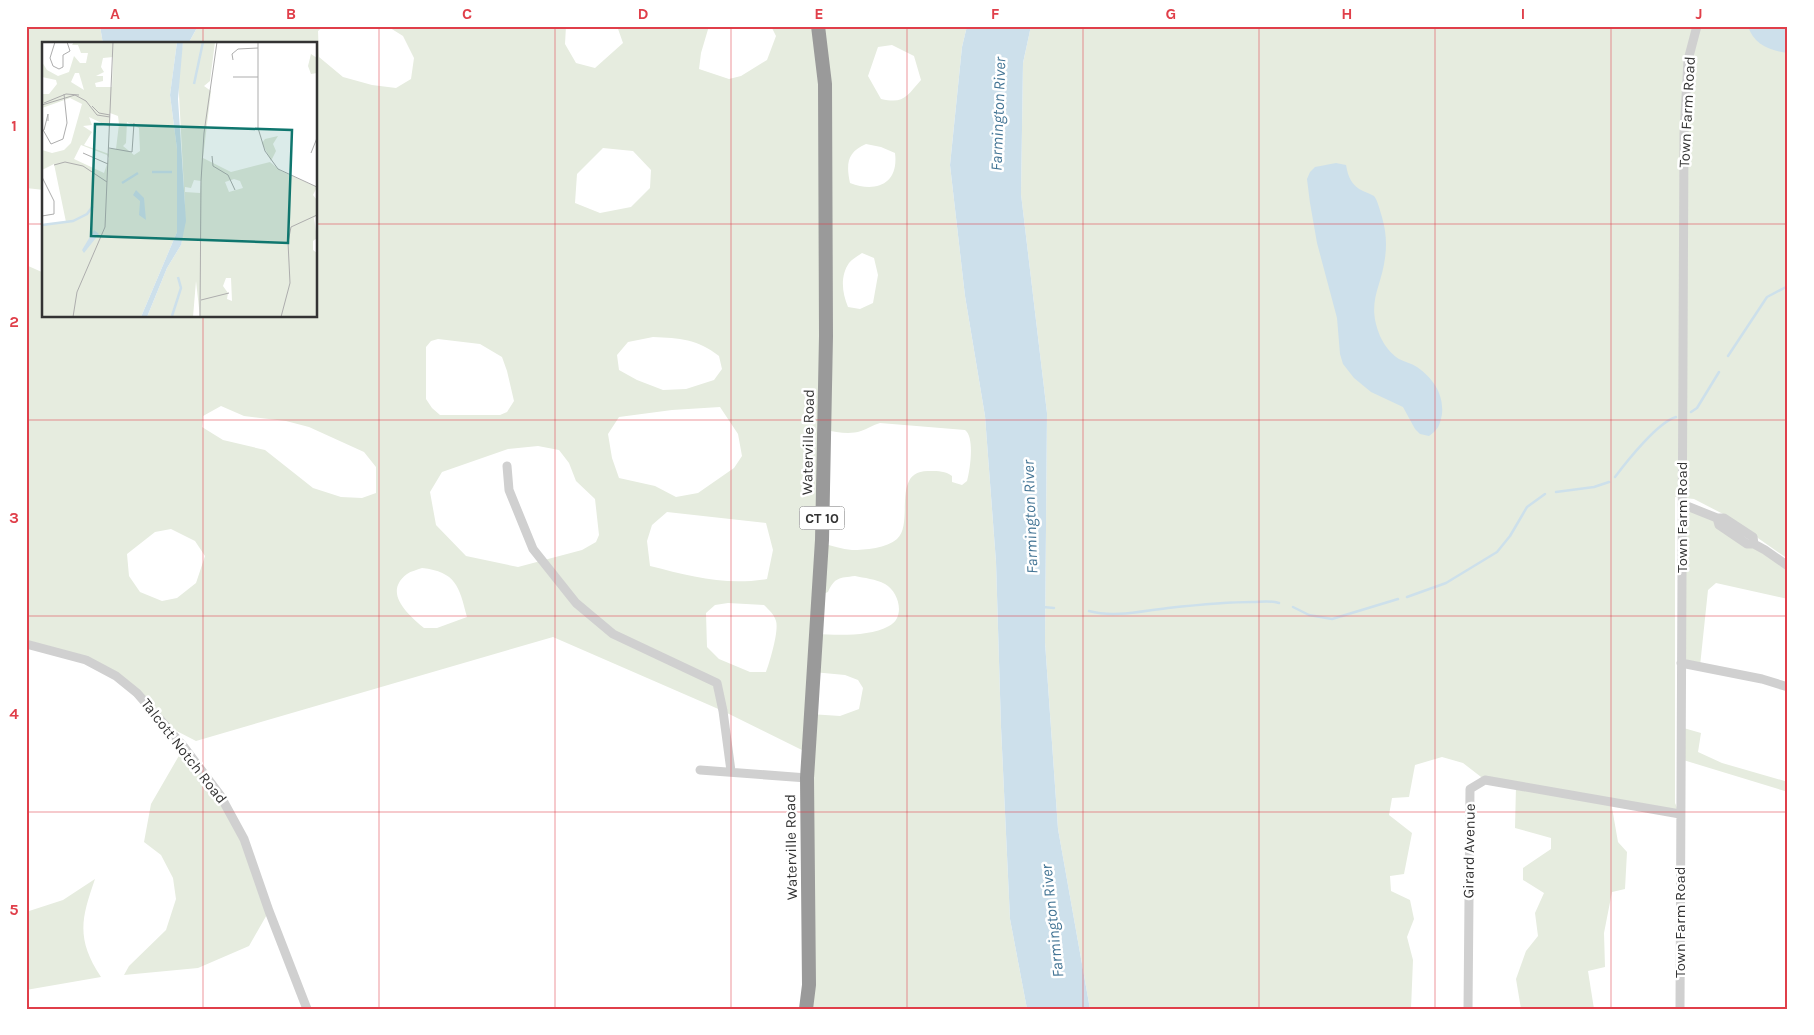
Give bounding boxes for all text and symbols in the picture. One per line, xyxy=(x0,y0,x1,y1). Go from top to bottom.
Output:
text: A xyxy=(110,4,120,23)
text: B xyxy=(286,4,296,23)
text: C xyxy=(462,4,472,23)
text: D xyxy=(638,4,649,23)
text: E xyxy=(814,4,824,23)
text: F xyxy=(991,4,1000,23)
text: G xyxy=(1166,4,1176,23)
text: H xyxy=(1341,4,1353,23)
text: I xyxy=(1521,4,1525,23)
text: J xyxy=(1695,4,1703,23)
inset map xyxy=(42,42,318,318)
water label: Farmington River xyxy=(987,56,1010,171)
street label: Town Farm Road xyxy=(1675,56,1699,168)
text: 1 xyxy=(11,116,17,135)
text: 2 xyxy=(9,312,19,331)
street label: Waterville Road xyxy=(798,389,818,495)
water label: Farmington River xyxy=(1018,459,1041,574)
street label: Town Farm Road xyxy=(1673,461,1691,573)
road number: CT 10 xyxy=(800,506,844,530)
text: 3 xyxy=(9,508,19,527)
street label: Talcott Notch Road xyxy=(137,695,231,807)
text: 4 xyxy=(9,704,19,723)
street label: Waterville Road xyxy=(781,794,801,900)
street label: Girard Avenue xyxy=(1459,803,1479,899)
water label: Farmington River xyxy=(1037,863,1067,979)
street label: Town Farm Road xyxy=(1671,866,1689,978)
text: 5 xyxy=(9,900,19,919)

